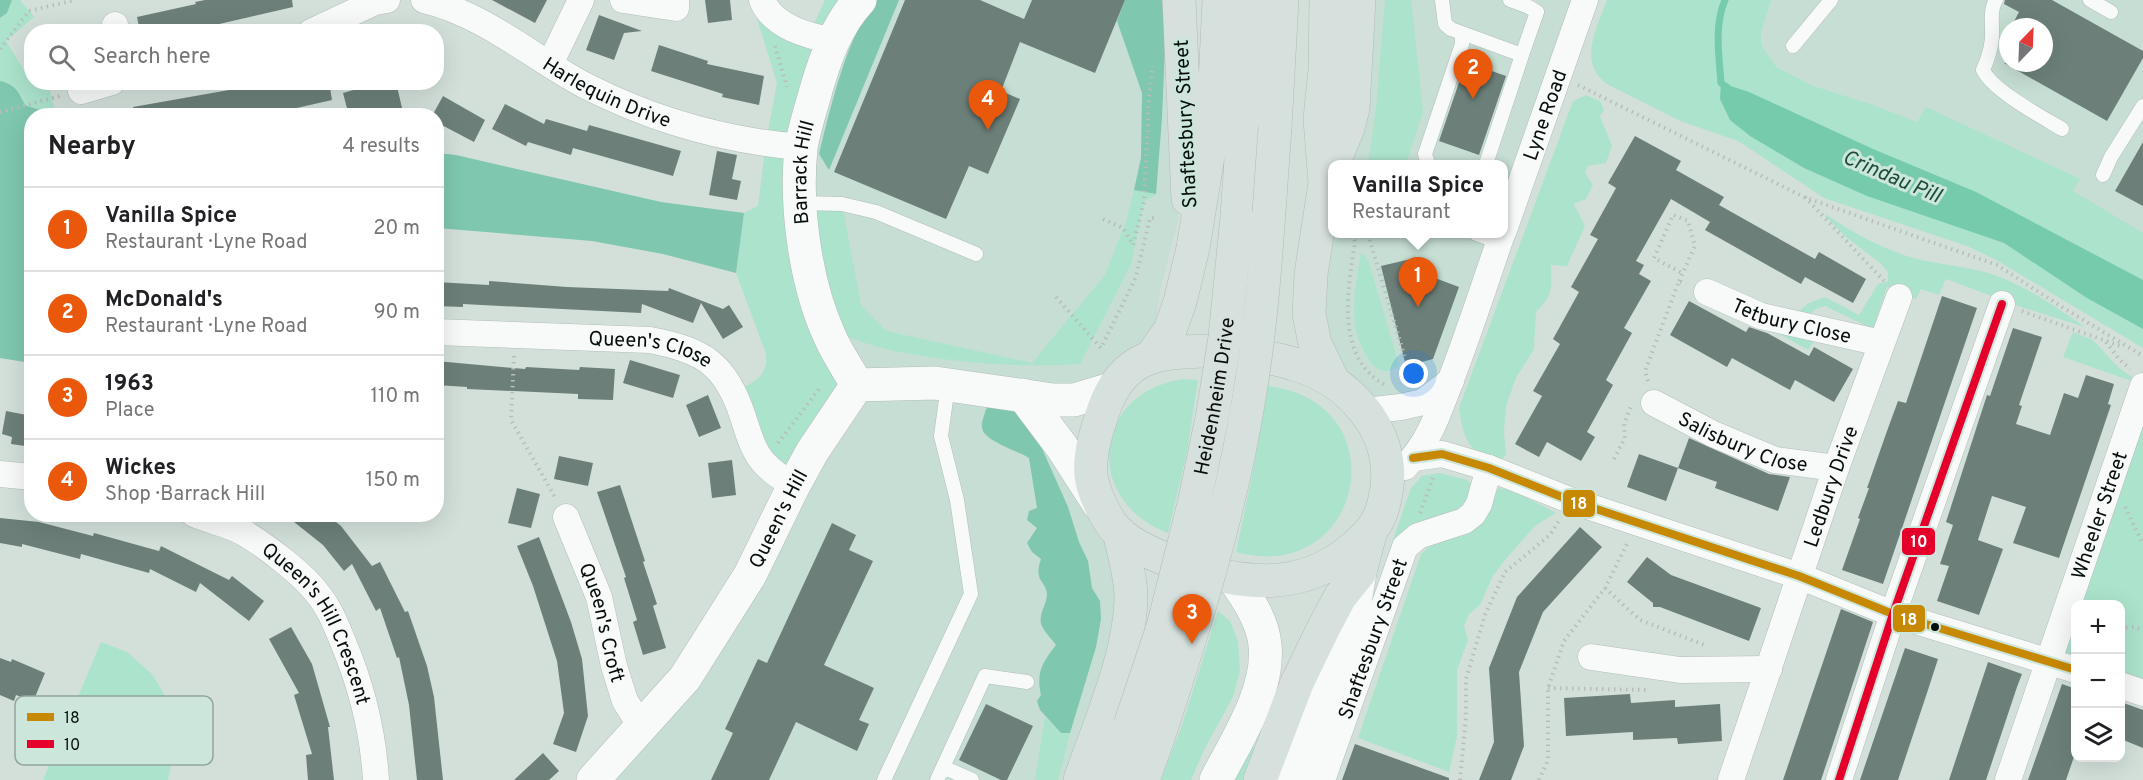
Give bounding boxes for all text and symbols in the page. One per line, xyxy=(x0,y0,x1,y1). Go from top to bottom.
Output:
north arrow xyxy=(1999,18,2053,72)
search box xyxy=(24,24,444,90)
street label: Shaftesbury Street xyxy=(1170,39,1204,209)
icon: search xyxy=(45,41,78,74)
text: Search here xyxy=(93,44,211,71)
pin: 2 xyxy=(1454,50,1492,99)
street label: Harlequin Drive xyxy=(537,52,674,135)
street label: Lyne Road xyxy=(1518,67,1574,164)
pin: 4 xyxy=(968,80,1008,130)
street label: Barrack Hill xyxy=(788,118,822,226)
text: Nearby xyxy=(48,131,136,164)
text: 4 results xyxy=(343,134,420,160)
water label: Crindau Pill xyxy=(1838,145,1946,211)
popup xyxy=(1328,160,1508,238)
text: Vanilla Spice xyxy=(1352,173,1484,200)
text: Restaurant xyxy=(1352,200,1450,226)
text: Vanilla Spice xyxy=(105,203,237,230)
text: 1 xyxy=(64,216,72,242)
text: 20 m xyxy=(373,216,420,242)
text: Restaurant · Lyne Road xyxy=(105,230,307,256)
pin: 1 xyxy=(1398,258,1438,307)
text: McDonald's xyxy=(105,287,223,314)
street label: Tetbury Close xyxy=(1727,294,1853,351)
text: 2 xyxy=(61,300,74,326)
text: 90 m xyxy=(374,300,420,326)
text: Restaurant · Lyne Road xyxy=(105,314,307,340)
street label: Heidenheim Drive xyxy=(1189,316,1242,478)
street label: Queen's Close xyxy=(588,327,717,375)
your location xyxy=(1399,359,1428,388)
text: 1963 xyxy=(105,371,154,398)
text: 3 xyxy=(62,384,74,410)
text: 110 m xyxy=(371,384,420,410)
text: Place xyxy=(105,398,155,424)
street label: Salisbury Close xyxy=(1673,407,1809,479)
street label: Ledbury Drive xyxy=(1799,423,1865,551)
street label: Wheeler Street xyxy=(2067,448,2135,583)
text: Wickes xyxy=(105,455,176,482)
street label: Queen's Hill xyxy=(744,465,815,573)
text: 4 xyxy=(61,468,74,494)
text: 150 m xyxy=(366,468,420,494)
text: Shop · Barrack Hill xyxy=(105,482,265,508)
line badge: 18 xyxy=(1562,489,1596,518)
text: 18 xyxy=(1571,495,1587,515)
line badge: 10 xyxy=(1901,527,1936,556)
text: 10 xyxy=(1911,533,1927,553)
street label: Queen's Hill Crescent xyxy=(256,538,375,708)
street label: Shaftesbury Street xyxy=(1334,555,1415,723)
street label: Queen's Croft xyxy=(571,559,629,686)
pin: 3 xyxy=(1172,594,1212,644)
map controls xyxy=(2071,600,2125,762)
button: + xyxy=(2071,600,2125,654)
line badge: 18 xyxy=(1892,604,1926,633)
text: 18 xyxy=(1901,611,1917,631)
unlabelled marker xyxy=(1929,621,1941,633)
button: − xyxy=(2071,654,2125,708)
legend xyxy=(15,696,213,765)
button: layers xyxy=(2071,708,2125,762)
text: 18 xyxy=(64,709,80,729)
text: 10 xyxy=(64,736,80,756)

